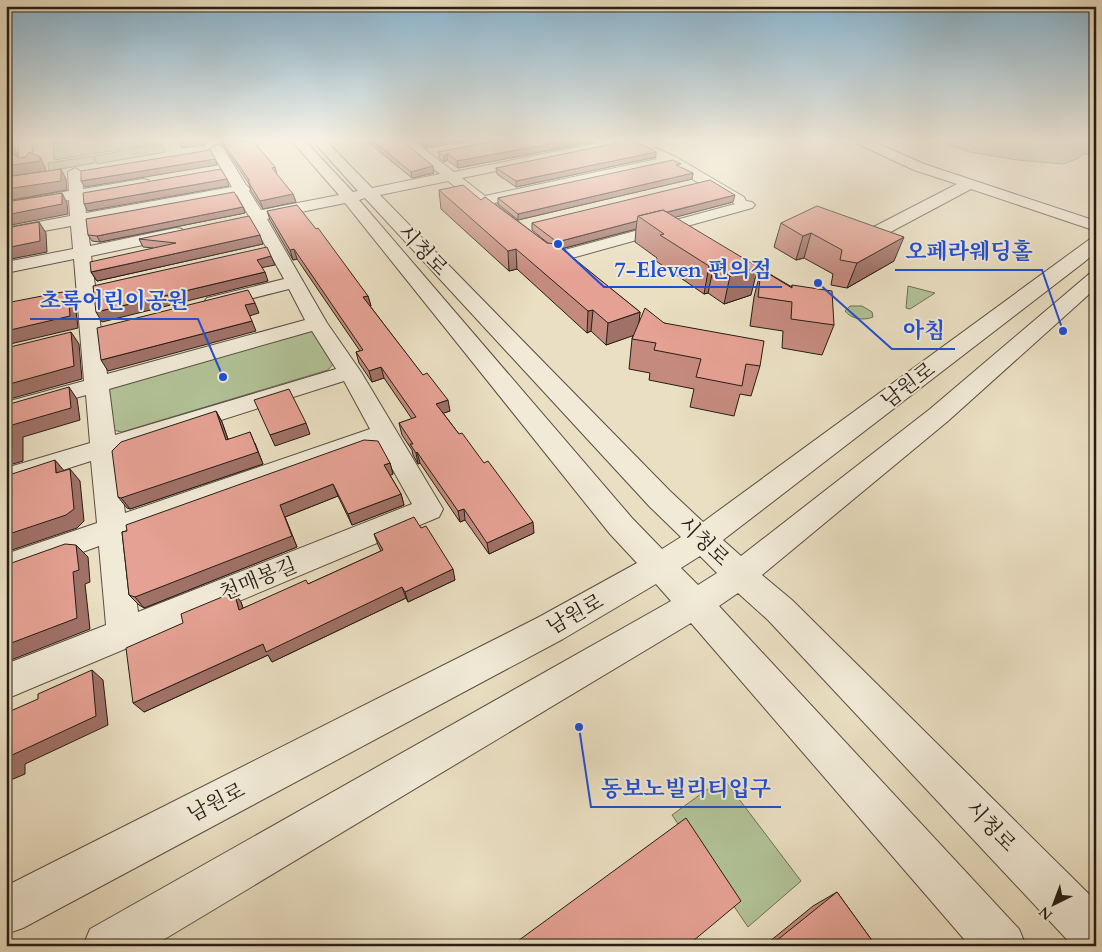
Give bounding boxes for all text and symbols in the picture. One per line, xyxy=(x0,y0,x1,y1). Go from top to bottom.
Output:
street label: 시청로 xyxy=(391,218,454,282)
callout: 오페라웨딩홀 xyxy=(895,233,1042,270)
text: 오페라웨딩홀 xyxy=(905,237,1033,267)
callout: 7-Eleven 편의점 xyxy=(604,250,782,287)
text: 7-Eleven 편의점 xyxy=(614,255,772,285)
callout: 초록어린이공원 xyxy=(30,282,198,319)
text: 초록어린이공원 xyxy=(40,286,188,316)
callout: 아침 xyxy=(892,312,955,349)
text: 아침 xyxy=(903,316,945,346)
street label: 남원로 xyxy=(875,356,941,415)
street label: 시청로 xyxy=(672,510,736,573)
street label: 천매봉길 xyxy=(215,551,301,608)
street label: 남원로 xyxy=(542,587,609,642)
callout: 동보노빌리티입구 xyxy=(591,770,781,807)
text: 동보노빌리티입구 xyxy=(601,774,771,804)
street label: 남원로 xyxy=(183,776,250,829)
street label: 시청로 xyxy=(959,794,1022,858)
north arrow xyxy=(1030,880,1080,930)
text: N xyxy=(1035,902,1057,924)

